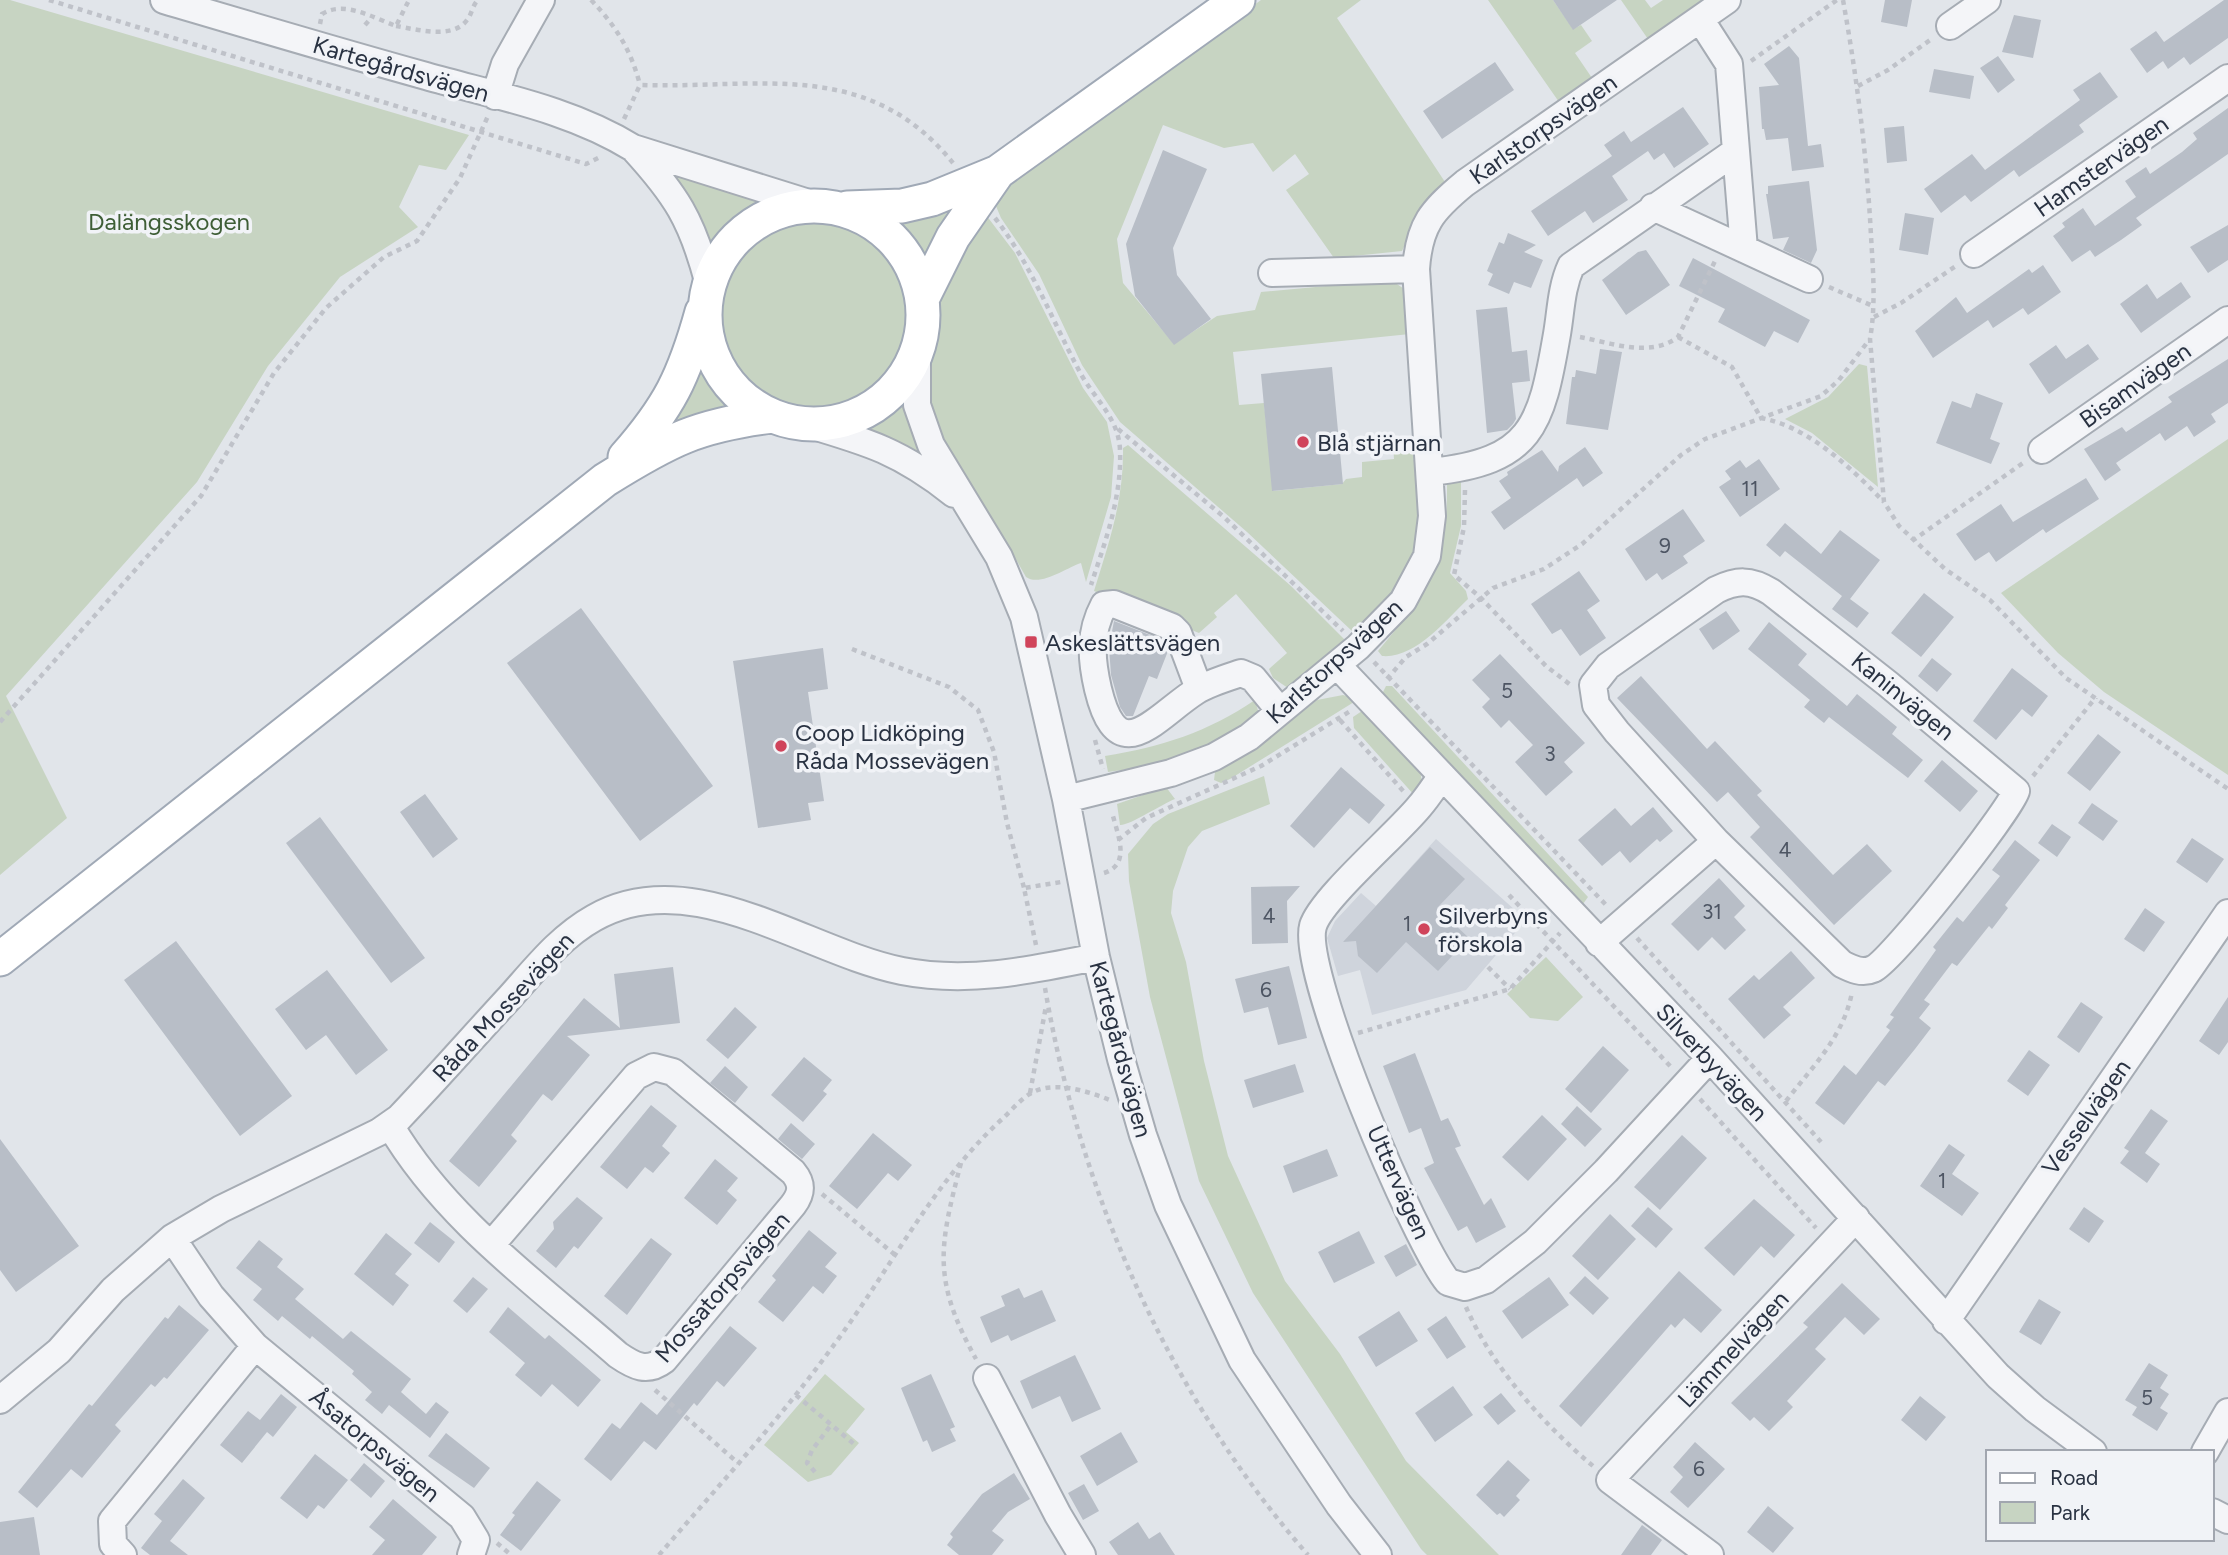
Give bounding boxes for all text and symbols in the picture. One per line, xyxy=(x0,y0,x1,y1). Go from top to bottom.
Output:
street label: Kartegårdsvägen xyxy=(310,30,492,108)
street label: Karlstorpsvägen xyxy=(1464,68,1622,190)
street label: Hamstervägen xyxy=(2028,109,2174,223)
park label: Dalängsskogen xyxy=(88,207,250,236)
street label: Bisamvägen xyxy=(2074,336,2196,434)
place label: Blå stjärnan xyxy=(1317,428,1441,457)
marker: Blå stjärnan xyxy=(1295,434,1311,450)
house number: 11 xyxy=(1741,476,1759,501)
house number: 9 xyxy=(1659,533,1671,558)
street label: Karlstorpsvägen xyxy=(1260,592,1408,730)
place label: Askeslättsvägen xyxy=(1045,628,1220,657)
marker: Askeslättsvägen xyxy=(1023,634,1039,650)
street label: Kaninvägen xyxy=(1846,646,1960,746)
house number: 5 xyxy=(1501,678,1513,703)
place label: Coop Lidköping Råda Mossevägen xyxy=(795,718,989,775)
marker: Coop Lidköping Råda Mossevägen xyxy=(773,738,789,754)
house number: 3 xyxy=(1544,741,1556,766)
house number: 4 xyxy=(1778,837,1792,862)
house number: 31 xyxy=(1702,899,1722,924)
place label: Silverbyns förskola xyxy=(1438,901,1548,958)
house number: 4 xyxy=(1262,903,1276,928)
house number: 1 xyxy=(1403,911,1411,936)
marker: Silverbyns förskola xyxy=(1416,921,1432,937)
street label: Råda Mossevägen xyxy=(426,926,580,1088)
street label: Kartegårdsvägen xyxy=(1083,957,1159,1141)
house number: 6 xyxy=(1260,977,1272,1002)
street label: Silverbyvägen xyxy=(1650,997,1774,1127)
street label: Vesselvägen xyxy=(2035,1053,2137,1181)
street label: Uttervägen xyxy=(1361,1121,1437,1243)
house number: 1 xyxy=(1938,1168,1946,1193)
street label: Mossatorpsvägen xyxy=(649,1206,795,1368)
street label: Lämmelvägen xyxy=(1672,1285,1794,1413)
street label: Åsatorpsvägen xyxy=(304,1382,446,1508)
house number: 5 xyxy=(2141,1385,2153,1410)
legend xyxy=(1986,1450,2214,1541)
house number: 6 xyxy=(1693,1456,1705,1481)
text: Road xyxy=(2050,1465,2098,1490)
text: Park xyxy=(2050,1500,2091,1525)

